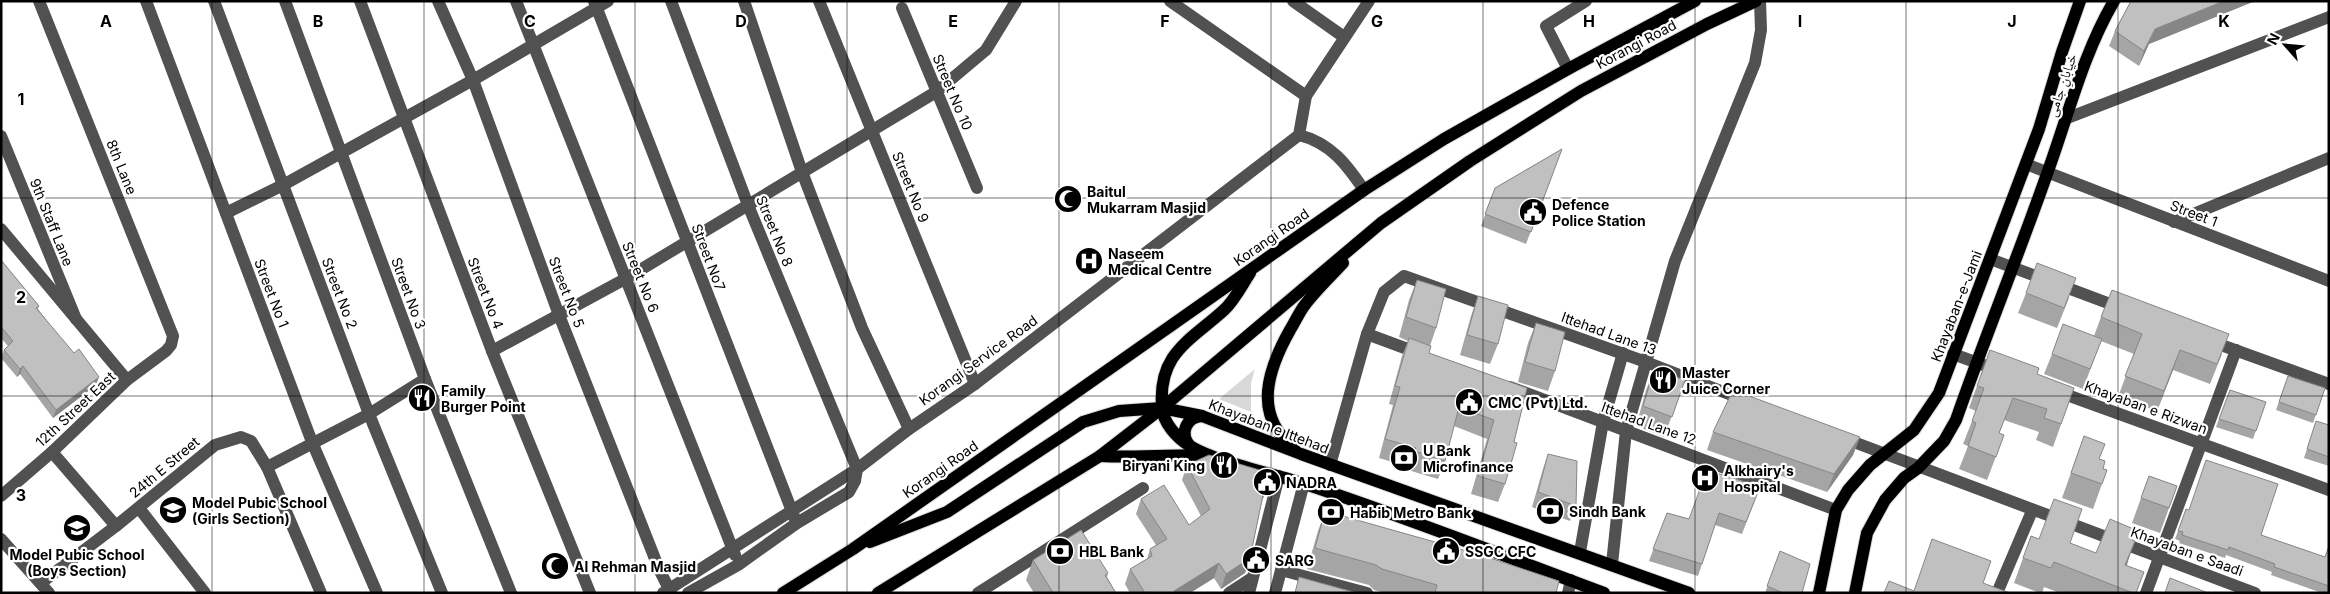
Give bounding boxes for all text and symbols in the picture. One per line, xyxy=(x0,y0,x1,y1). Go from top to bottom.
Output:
text: A xyxy=(100,11,112,31)
text: B xyxy=(313,11,323,31)
text: C xyxy=(524,11,536,31)
text: D xyxy=(735,11,747,31)
text: E xyxy=(948,11,958,31)
text: F xyxy=(1160,11,1170,31)
text: G xyxy=(1371,11,1383,31)
text: H xyxy=(1583,11,1595,31)
text: I xyxy=(1798,11,1802,31)
text: J xyxy=(2007,11,2017,31)
text: K xyxy=(2218,11,2230,31)
street label: Korangi Road xyxy=(1593,16,1679,72)
north arrow xyxy=(2260,20,2310,70)
text: N xyxy=(2263,30,2283,47)
street label: Street No 10 xyxy=(929,51,977,133)
street label: خیابانِ جامی xyxy=(2042,51,2084,120)
text: 1 xyxy=(18,89,24,109)
street label: 8th Lane xyxy=(103,137,141,197)
street label: Street No 9 xyxy=(889,149,933,225)
street label: 9th Staff Lane xyxy=(27,176,77,268)
place label: Baitul Mukarram Masjid xyxy=(1087,183,1206,216)
mosque icon: Baitul Mukarram Masjid xyxy=(1053,184,1083,214)
street label: Street No 8 xyxy=(753,193,797,269)
place label: Defence Police Station xyxy=(1552,196,1646,229)
street label: Street 1 xyxy=(2168,196,2220,230)
public building icon: Defence Police Station xyxy=(1518,197,1548,227)
street label: Korangi Road xyxy=(1230,205,1312,269)
street label: Street No7 xyxy=(688,221,730,293)
street label: Street No 6 xyxy=(619,239,663,315)
place label: Naseem Medical Centre xyxy=(1108,245,1212,278)
hospital icon: Naseem Medical Centre xyxy=(1074,246,1104,276)
street label: Khayaban-e-Jami xyxy=(1927,248,1985,364)
street label: Street No 5 xyxy=(546,254,588,330)
street label: Street No 2 xyxy=(319,255,361,331)
street label: Street No 3 xyxy=(388,255,430,331)
street label: Street No 4 xyxy=(465,255,507,331)
street label: Street No 1 xyxy=(251,256,293,330)
text: 2 xyxy=(16,287,26,307)
street label: Ittehad Lane 13 xyxy=(1559,308,1659,358)
street label: Korangi Service Road xyxy=(915,311,1041,409)
place label: Master Juice Corner xyxy=(1682,364,1770,397)
restaurant icon: Master Juice Corner xyxy=(1648,365,1678,395)
street label: 12th Street East xyxy=(32,367,119,450)
street label: Khayaban e Rizwan xyxy=(2082,377,2210,437)
place label: Family Burger Point xyxy=(441,382,526,415)
restaurant icon: Family Burger Point xyxy=(407,383,437,413)
public building icon: CMC (Pvt) Ltd. xyxy=(1454,387,1484,417)
place label: CMC (Pvt) Ltd. xyxy=(1488,394,1588,411)
street label: Khayaban e Ittehad xyxy=(1206,395,1332,457)
street label: Ittehad Lane 12 xyxy=(1599,398,1699,448)
street label: 24th E Street xyxy=(126,433,203,501)
street label: Korangi Road xyxy=(899,437,981,501)
place label: U Bank Microfinance xyxy=(1423,442,1514,475)
bank icon: U Bank Microfinance xyxy=(1389,443,1419,473)
restaurant icon: Biryani King xyxy=(1209,450,1239,480)
place label: Biryani King xyxy=(1122,457,1205,474)
place label: Alkhairy's Hospital xyxy=(1724,462,1794,495)
hospital icon: Alkhairy's Hospital xyxy=(1690,463,1720,493)
public building icon: NADRA xyxy=(1252,467,1282,497)
place label: NADRA xyxy=(1286,474,1337,491)
text: 3 xyxy=(16,485,26,505)
place label: Model Pubic School (Girls Section) xyxy=(192,494,327,527)
school or university icon: Model Pubic School (Girls Section) xyxy=(158,495,188,525)
bank icon: Sindh Bank xyxy=(1535,496,1565,526)
bank icon: Habib Metro Bank xyxy=(1316,497,1346,527)
place label: Sindh Bank xyxy=(1569,503,1647,520)
place label: Habib Metro Bank xyxy=(1350,504,1472,521)
school or university icon: Model Pubic School (Boys Section) xyxy=(62,513,92,543)
street label: Khayaban e Saadi xyxy=(2128,523,2246,579)
bank icon: HBL Bank xyxy=(1045,536,1075,566)
public building icon: SSGC CFC xyxy=(1431,536,1461,566)
place label: HBL Bank xyxy=(1079,543,1145,560)
place label: SSGC CFC xyxy=(1465,543,1536,560)
public building icon: SARG xyxy=(1241,545,1271,575)
place label: Model Pubic School (Boys Section) xyxy=(10,546,144,579)
mosque icon: Al Rehman Masjid xyxy=(540,551,570,581)
place label: SARG xyxy=(1275,552,1314,569)
place label: Al Rehman Masjid xyxy=(574,558,696,575)

